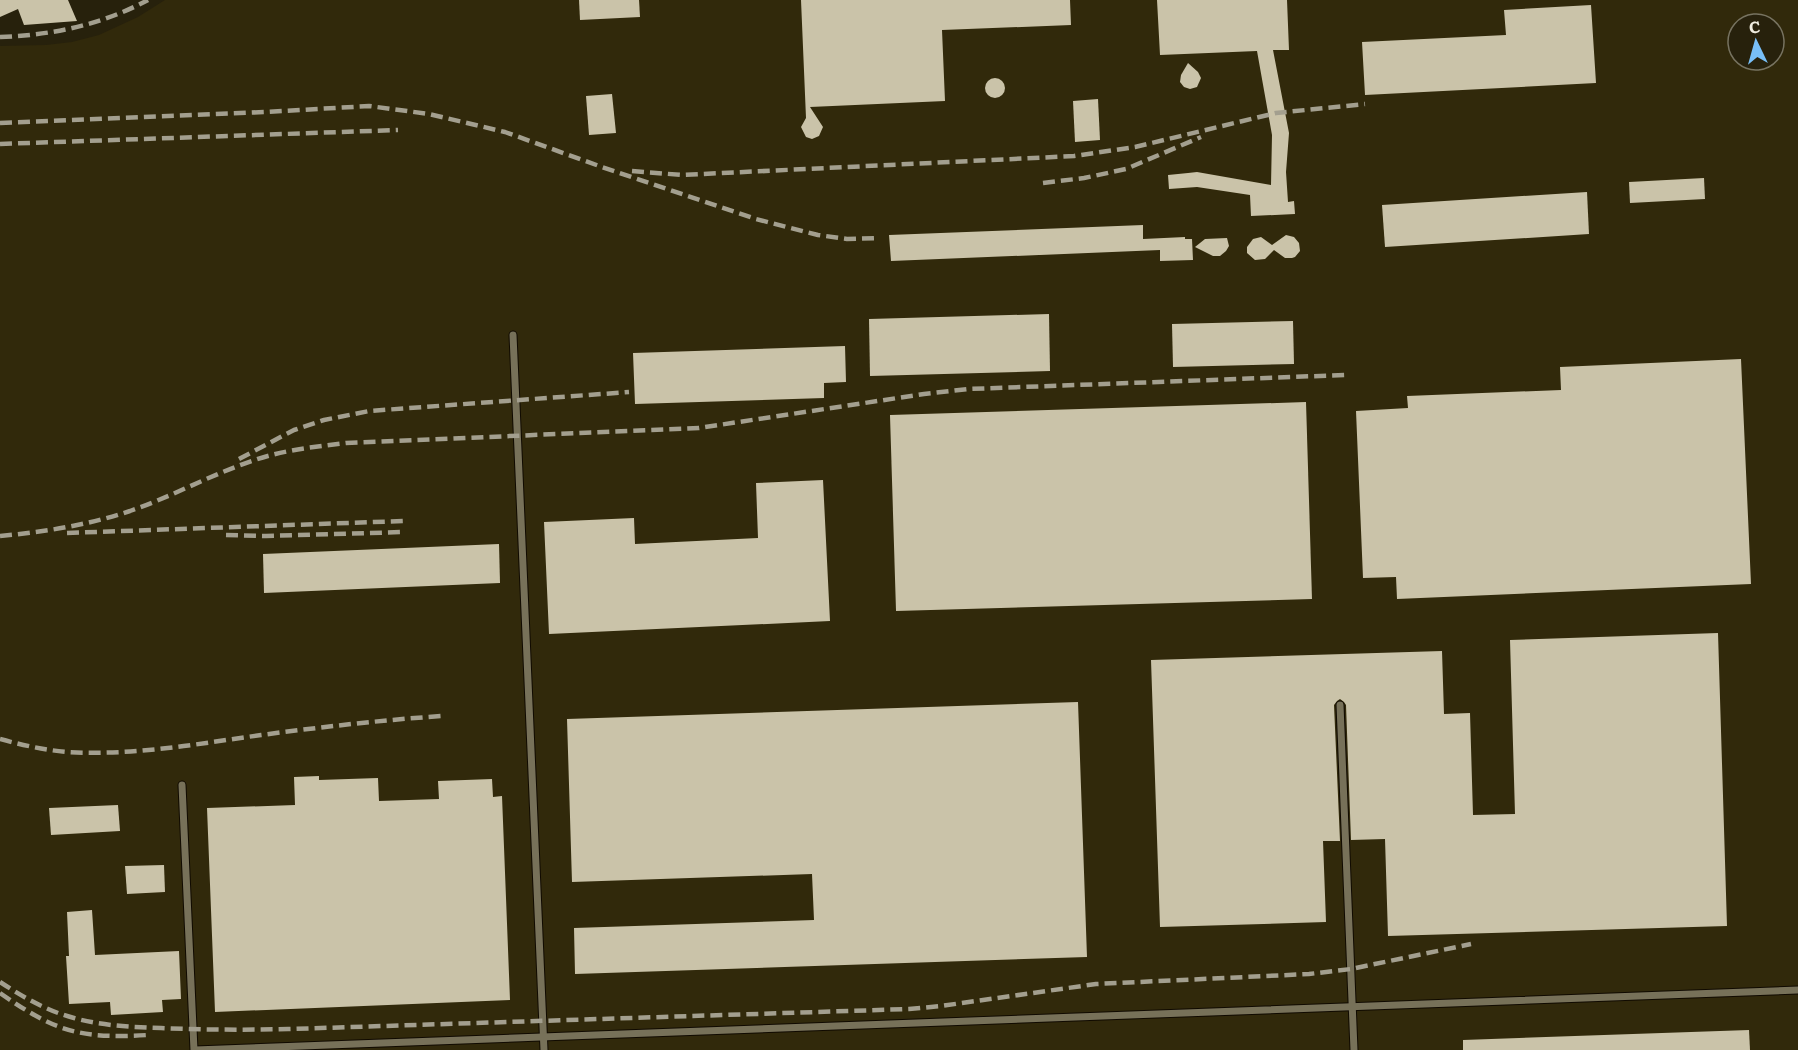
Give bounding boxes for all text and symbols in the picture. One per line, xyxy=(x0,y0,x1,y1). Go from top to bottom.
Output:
north arrow xyxy=(1726,12,1786,72)
text: С xyxy=(1748,14,1761,39)

